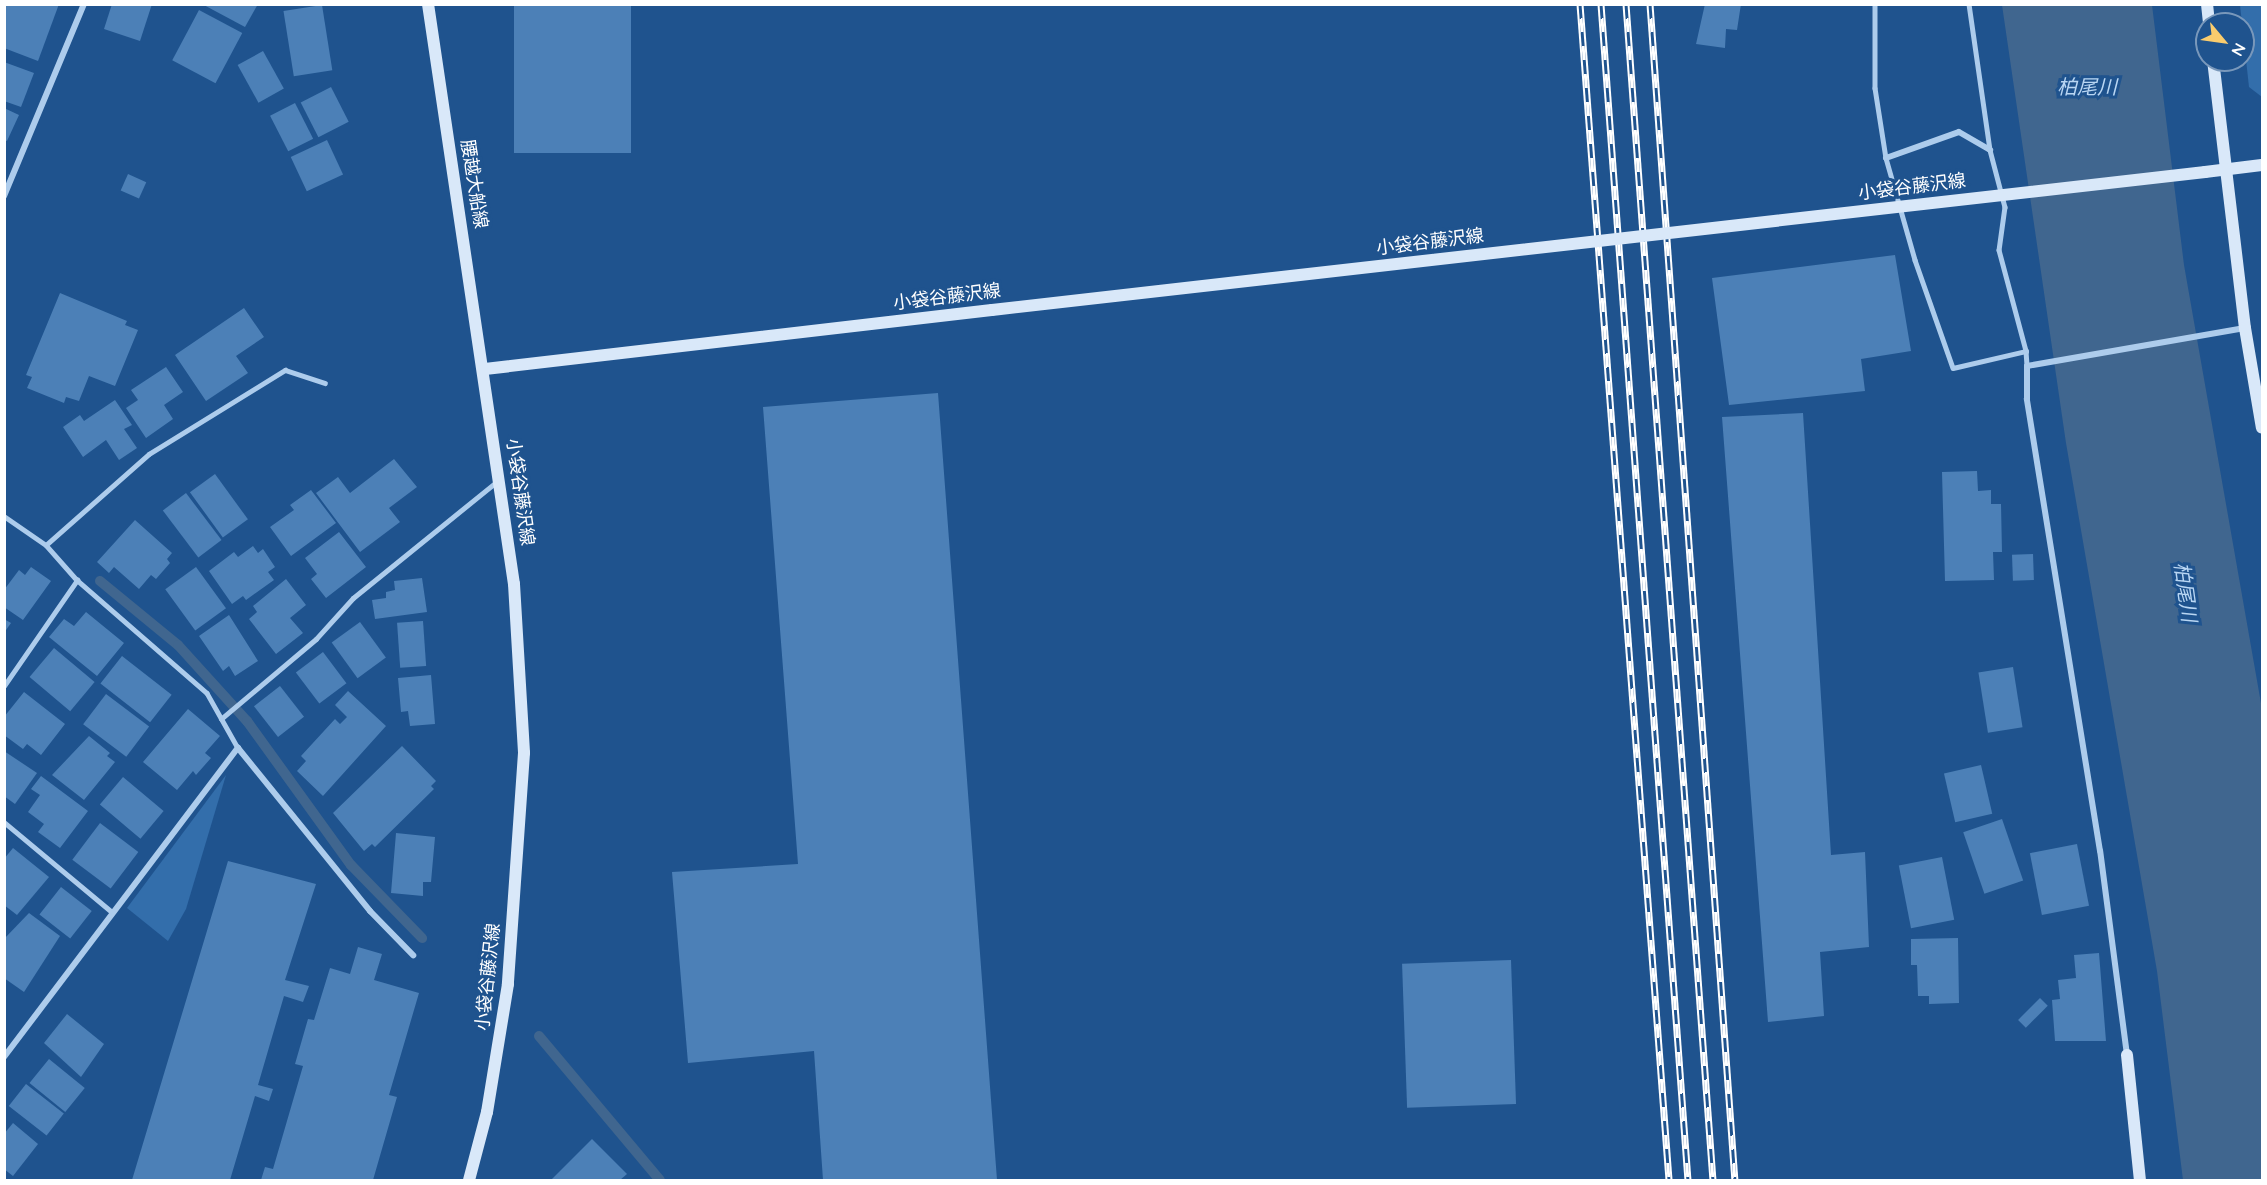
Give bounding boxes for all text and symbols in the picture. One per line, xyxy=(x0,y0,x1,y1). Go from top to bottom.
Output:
north arrow xyxy=(2195,12,2255,72)
text: N xyxy=(2227,40,2251,60)
water label: 柏尾川 xyxy=(2057,74,2117,98)
street label: 腰越大船線 xyxy=(456,138,492,230)
street label: 小袋谷藤沢線 xyxy=(1857,170,1967,204)
street label: 小袋谷藤沢線 xyxy=(1375,225,1485,259)
street label: 小袋谷藤沢線 xyxy=(892,280,1002,314)
street label: 小袋谷藤沢線 xyxy=(502,437,538,547)
water label: 柏尾川 xyxy=(2170,561,2202,623)
street label: 小袋谷藤沢線 xyxy=(472,922,504,1032)

